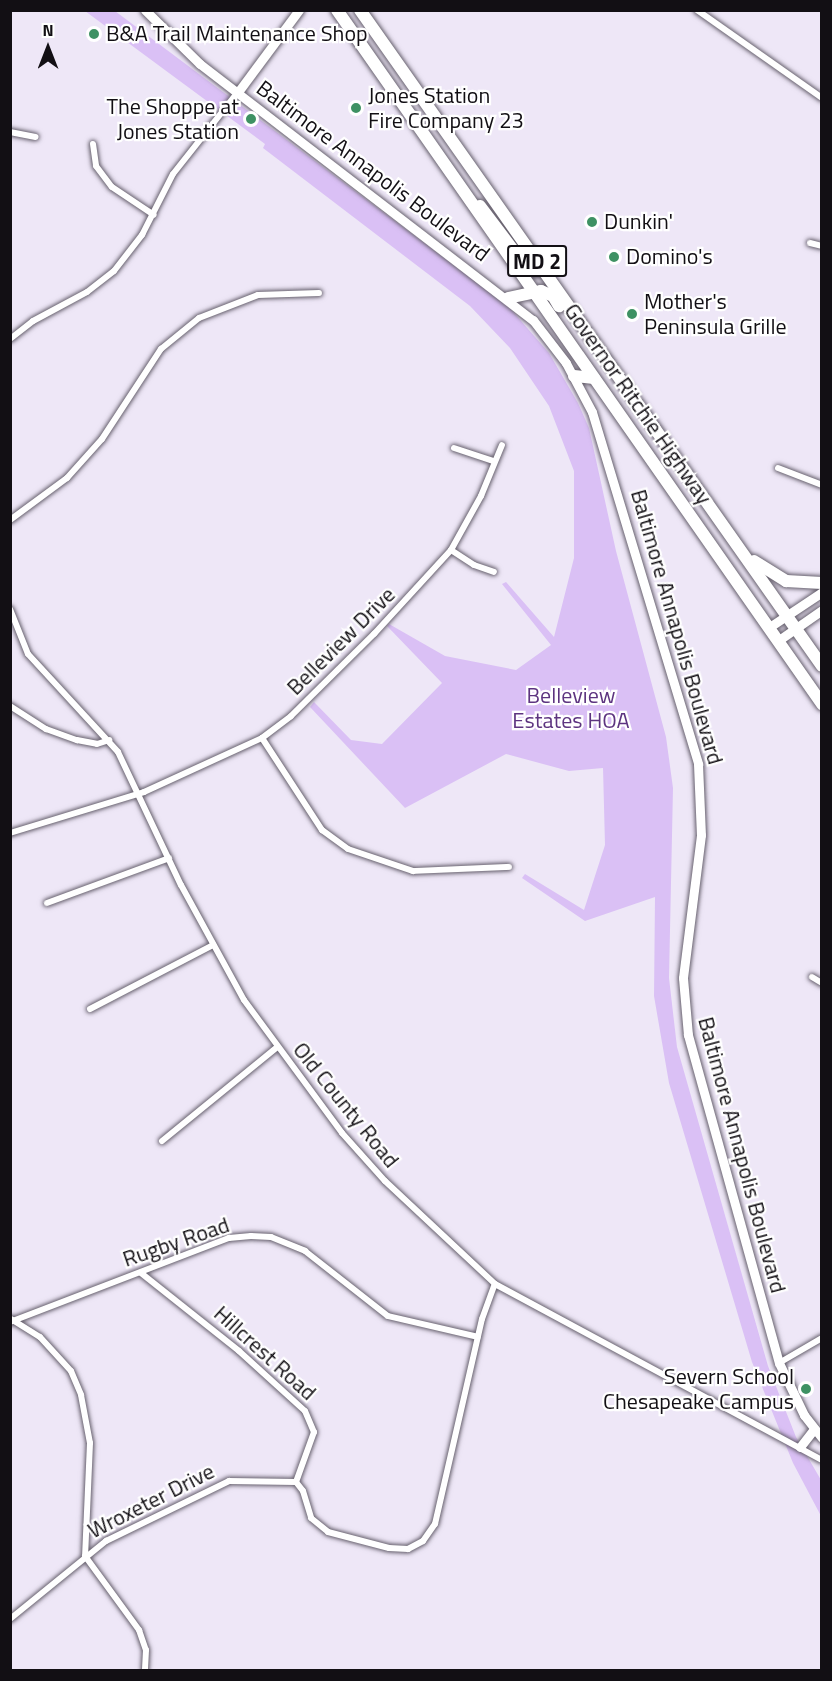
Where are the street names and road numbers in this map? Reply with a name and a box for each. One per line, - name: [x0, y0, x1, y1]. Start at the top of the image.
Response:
- street label: Baltimore Annapolis Boulevard: [251, 75, 495, 267]
- road number: MD 2: [507, 243, 567, 279]
- street label: Governor Ritchie Highway: [559, 299, 717, 509]
- street label: Baltimore Annapolis Boulevard: [625, 487, 729, 767]
- street label: Belleview Drive: [282, 582, 400, 700]
- street label: Baltimore Annapolis Boulevard: [692, 1014, 792, 1296]
- street label: Old County Road: [287, 1037, 405, 1173]
- street label: Rugby Road: [119, 1211, 233, 1273]
- street label: Hillcrest Road: [208, 1300, 322, 1406]
- street label: Wroxeter Drive: [84, 1458, 218, 1544]

